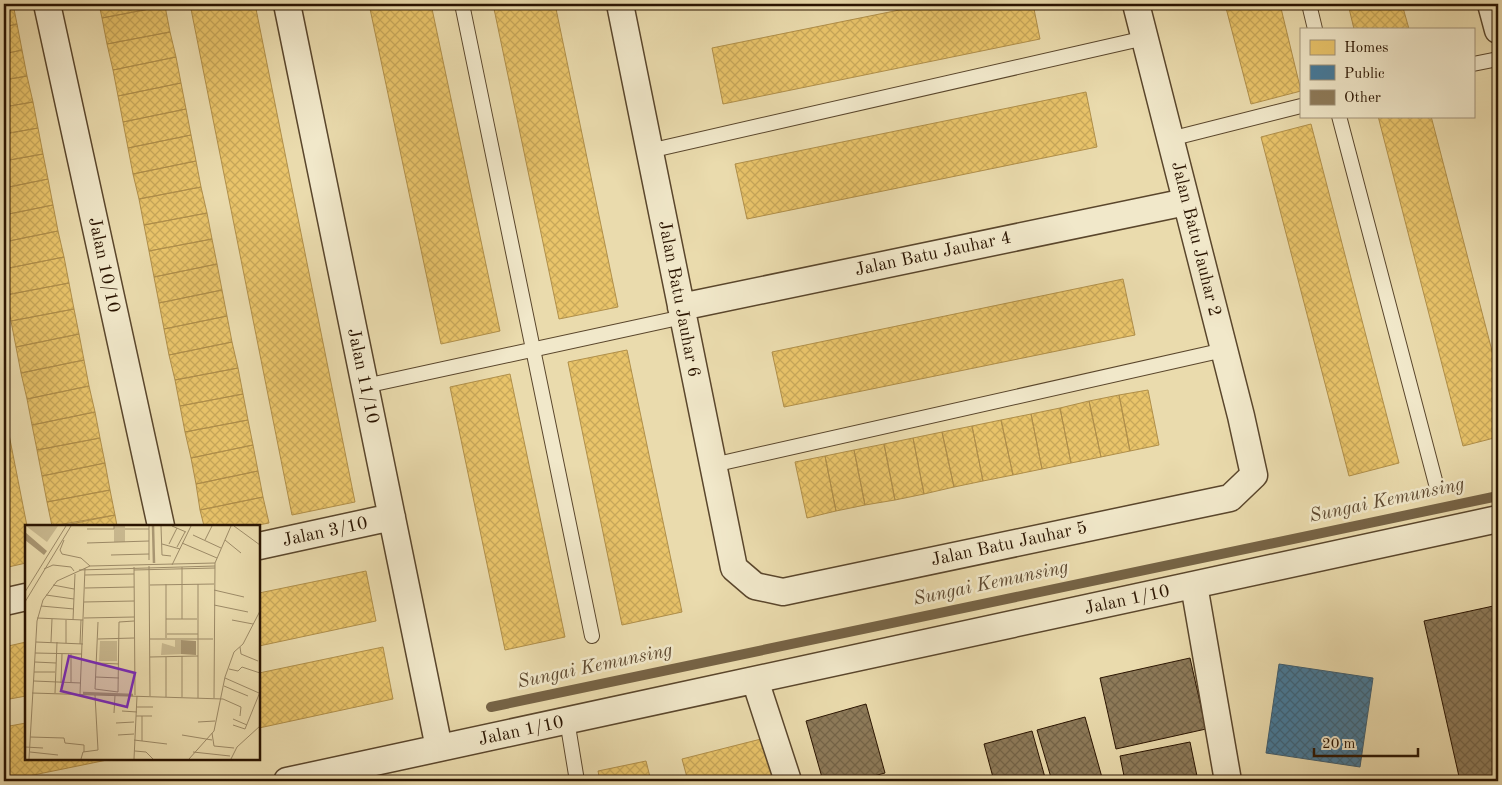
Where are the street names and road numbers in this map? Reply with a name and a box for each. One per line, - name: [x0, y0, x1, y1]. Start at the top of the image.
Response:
- street label: Jalan Batu Jauhar 2: [1168, 160, 1224, 318]
- street label: Jalan 10/10: [85, 216, 123, 314]
- street label: Jalan Batu Jauhar 6: [655, 219, 703, 379]
- street label: Jalan Batu Jauhar 4: [853, 229, 1013, 279]
- street label: Jalan 11/10: [344, 327, 382, 425]
- street label: Jalan 3/10: [281, 514, 369, 550]
- street label: Jalan Batu Jauhar 5: [929, 519, 1089, 569]
- street label: Jalan 1/10: [1083, 582, 1171, 618]
- street label: Jalan 1/10: [477, 713, 565, 749]

